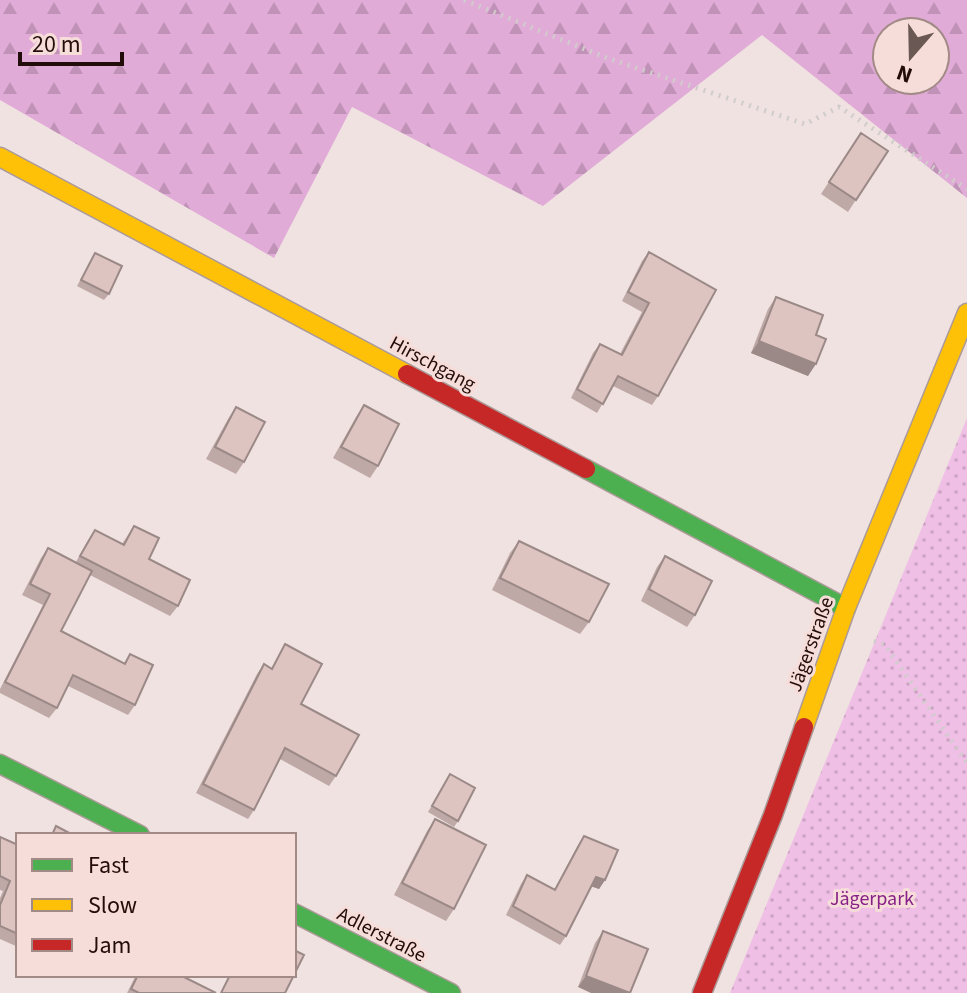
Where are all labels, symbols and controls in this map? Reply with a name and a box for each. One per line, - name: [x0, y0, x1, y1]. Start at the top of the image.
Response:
- scale bar: [20, 16, 122, 66]
- north arrow: [871, 16, 951, 96]
- text: 20 m: [32, 27, 81, 62]
- text: N: [892, 56, 917, 91]
- street label: Hirschgang: [384, 329, 481, 398]
- street label: Jägerstraße: [781, 593, 841, 696]
- legend: [16, 833, 296, 977]
- text: Fast: [88, 848, 129, 883]
- park label: Jägerpark: [830, 885, 914, 913]
- text: Slow: [88, 888, 137, 923]
- street label: Adlerstraße: [332, 900, 431, 969]
- text: Jam: [88, 928, 132, 963]

